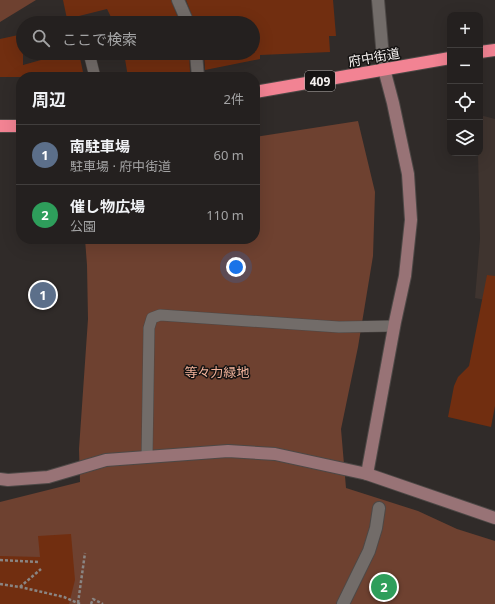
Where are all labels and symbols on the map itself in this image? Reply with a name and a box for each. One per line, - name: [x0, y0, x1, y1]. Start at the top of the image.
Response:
- street label: 府中街道: [347, 44, 401, 70]
- road number: 409: [305, 71, 335, 91]
- your location: [226, 257, 246, 277]
- pin: 1: [30, 280, 56, 310]
- park label: 等々力緑地: [184, 363, 250, 381]
- pin: 2: [371, 572, 397, 602]

